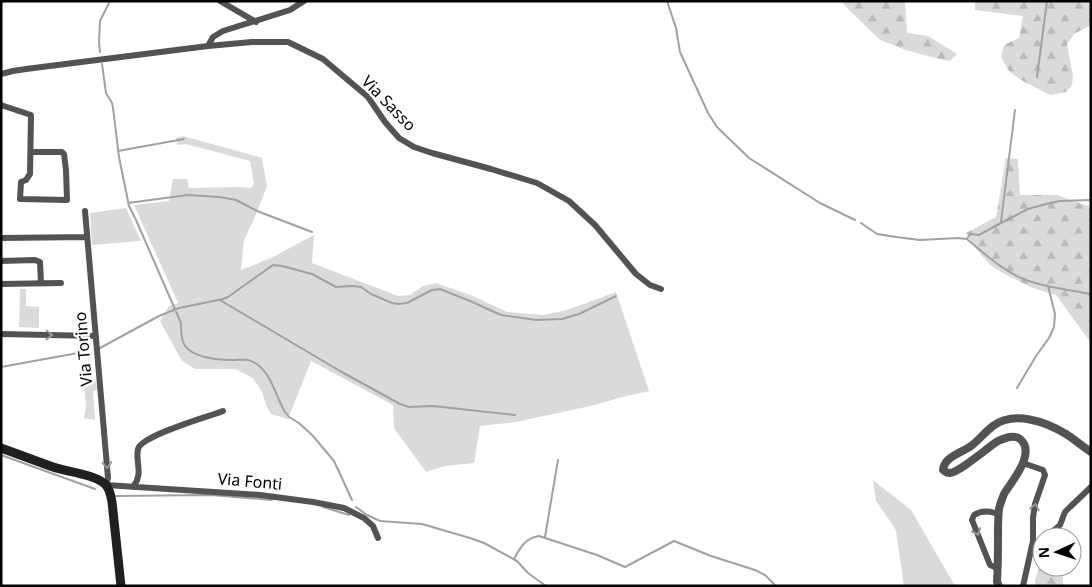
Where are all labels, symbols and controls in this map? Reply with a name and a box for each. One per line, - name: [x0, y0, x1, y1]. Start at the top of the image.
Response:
- street label: Via Sasso: [357, 70, 421, 136]
- street label: Via Torino: [69, 311, 97, 387]
- one-way arrow: [45, 330, 53, 340]
- one-way arrow: [101, 461, 112, 469]
- street label: Via Fonti: [217, 467, 283, 495]
- one-way arrow: [1030, 503, 1040, 512]
- one-way arrow: [970, 527, 981, 536]
- north arrow: [1032, 527, 1082, 577]
- text: N: [1034, 547, 1053, 559]

